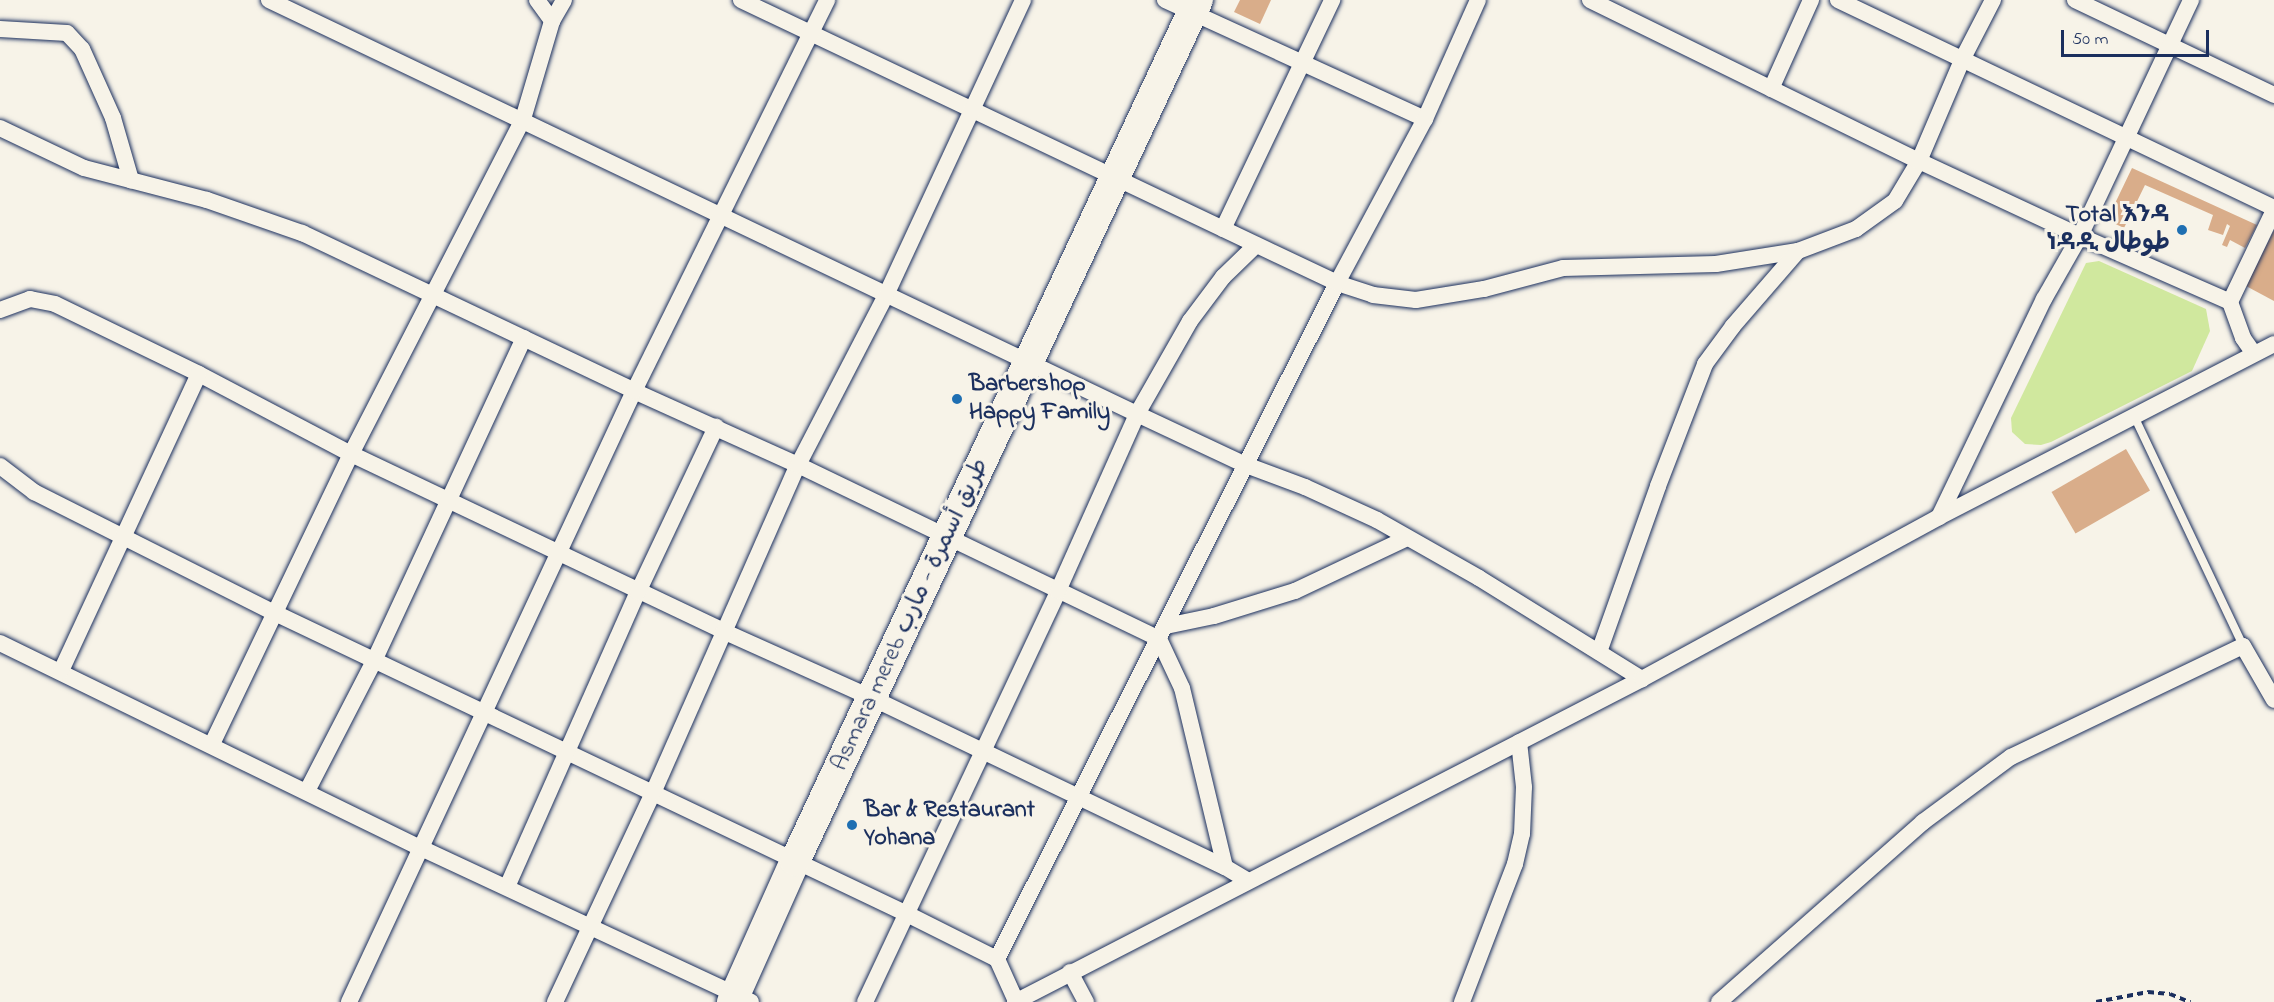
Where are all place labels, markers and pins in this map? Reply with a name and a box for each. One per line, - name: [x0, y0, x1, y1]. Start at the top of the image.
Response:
- place label: Total እንዳ ነዳዲ طوطال: [2046, 202, 2170, 258]
- marker: Total እንዳ ነዳዲ طوطال: [2175, 223, 2189, 237]
- place label: Barbershop Happy Family: [969, 371, 1110, 427]
- marker: Barbershop Happy Family: [950, 392, 964, 406]
- place label: Bar & Restaurant Yohana: [864, 797, 1035, 853]
- marker: Bar & Restaurant Yohana: [845, 818, 859, 832]

